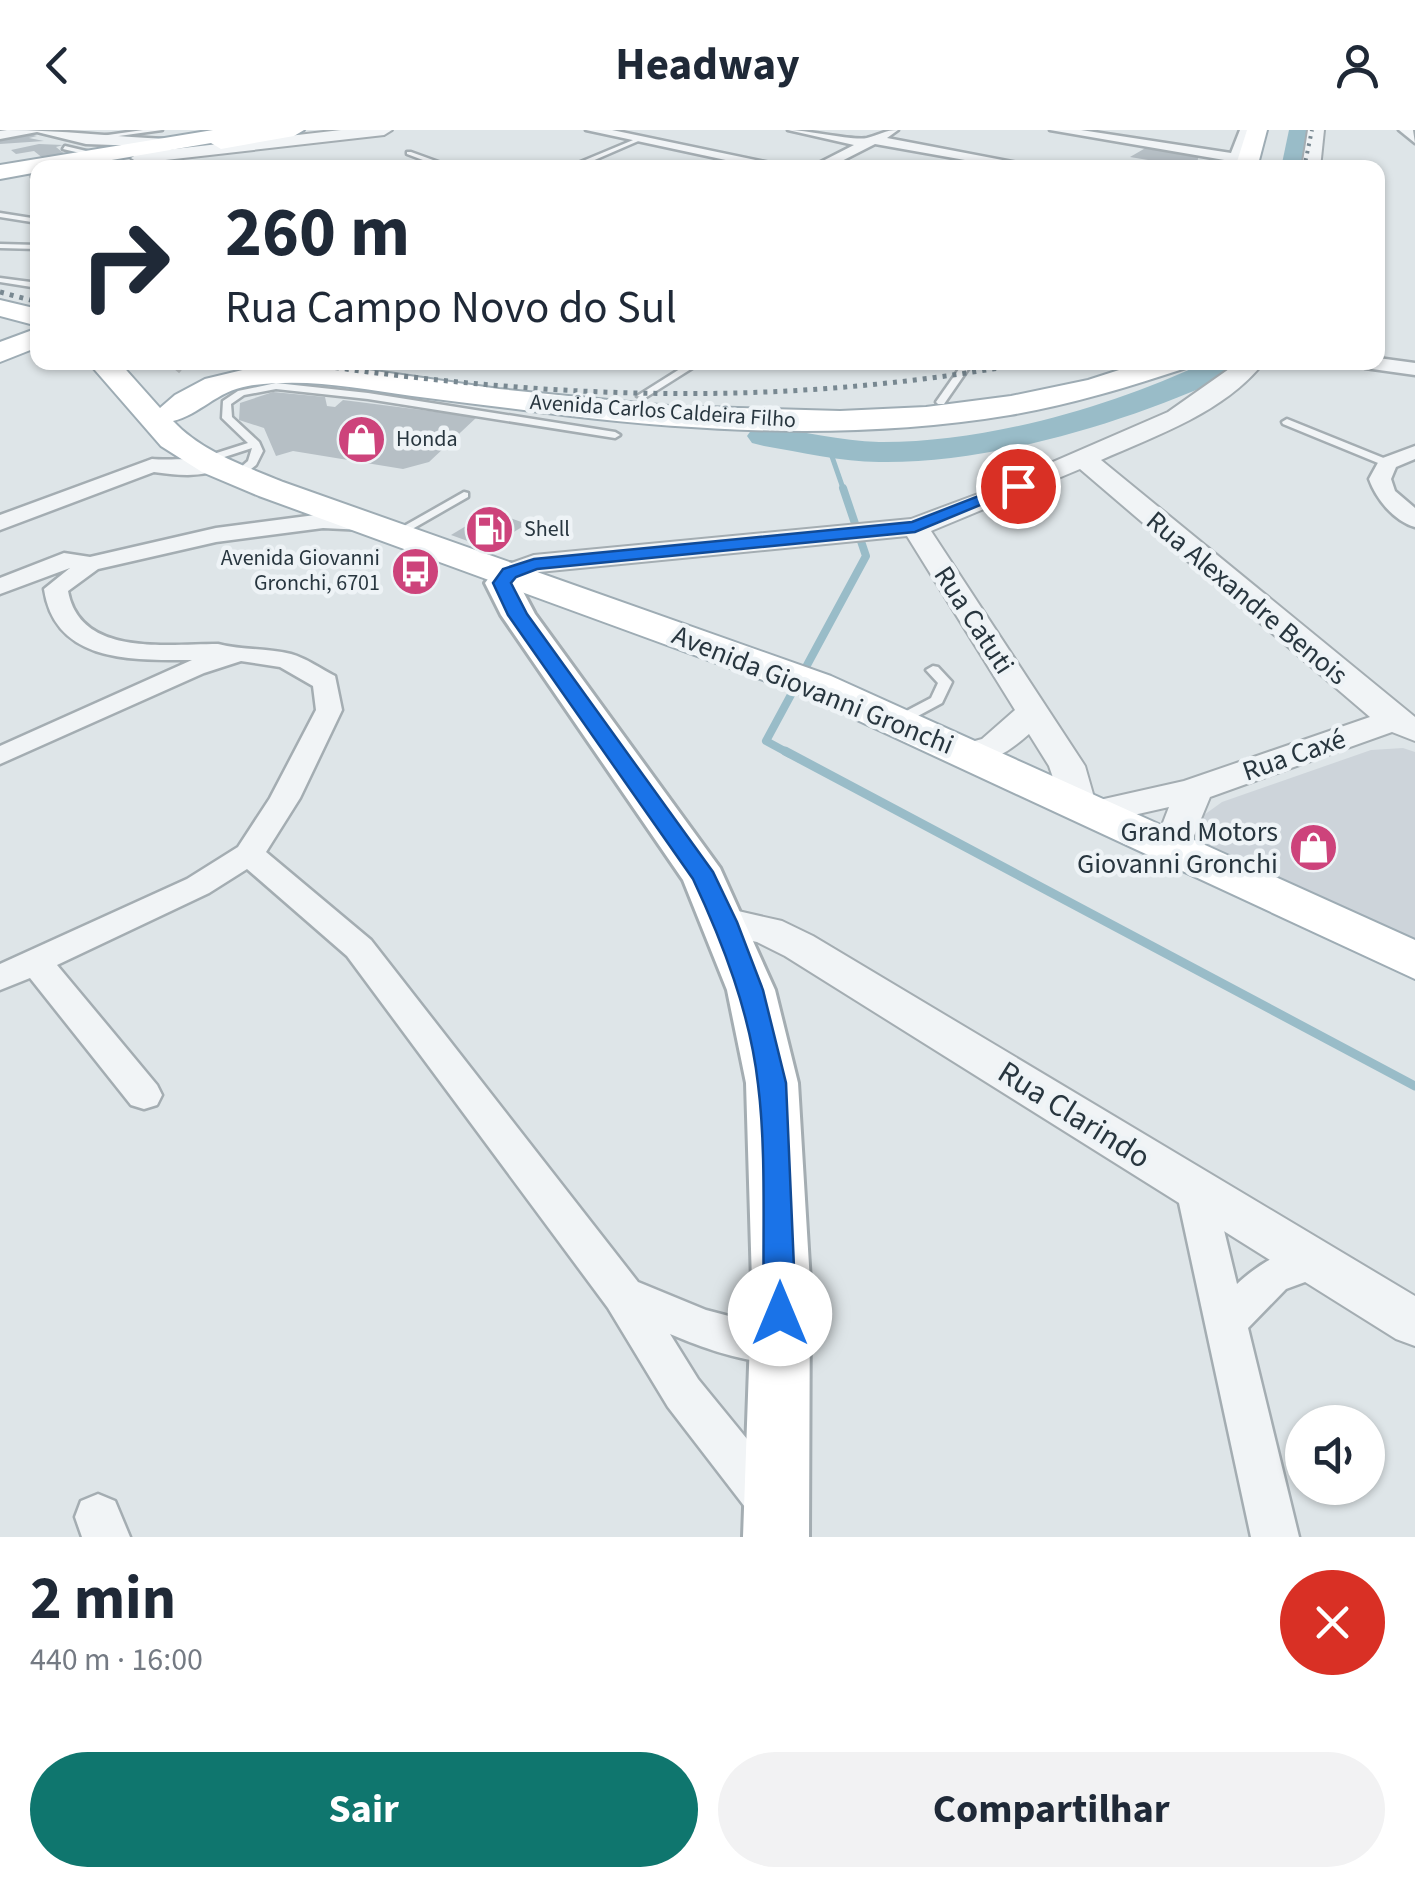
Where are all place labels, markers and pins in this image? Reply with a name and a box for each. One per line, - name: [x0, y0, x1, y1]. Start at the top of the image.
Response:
- shop icon: Honda: [335, 413, 387, 465]
- place label: Honda: [396, 423, 458, 455]
- pin: [976, 444, 1061, 529]
- fuel station icon: Shell: [463, 503, 515, 555]
- place label: Shell: [524, 513, 570, 545]
- place label: Avenida Giovanni Gronchi, 6701: [221, 542, 380, 599]
- bus stop icon: Avenida Giovanni Gronchi, 6701: [389, 545, 441, 597]
- place label: Grand Motors Giovanni Gronchi: [1077, 812, 1278, 884]
- shop icon: Grand Motors Giovanni Gronchi: [1287, 822, 1339, 874]

